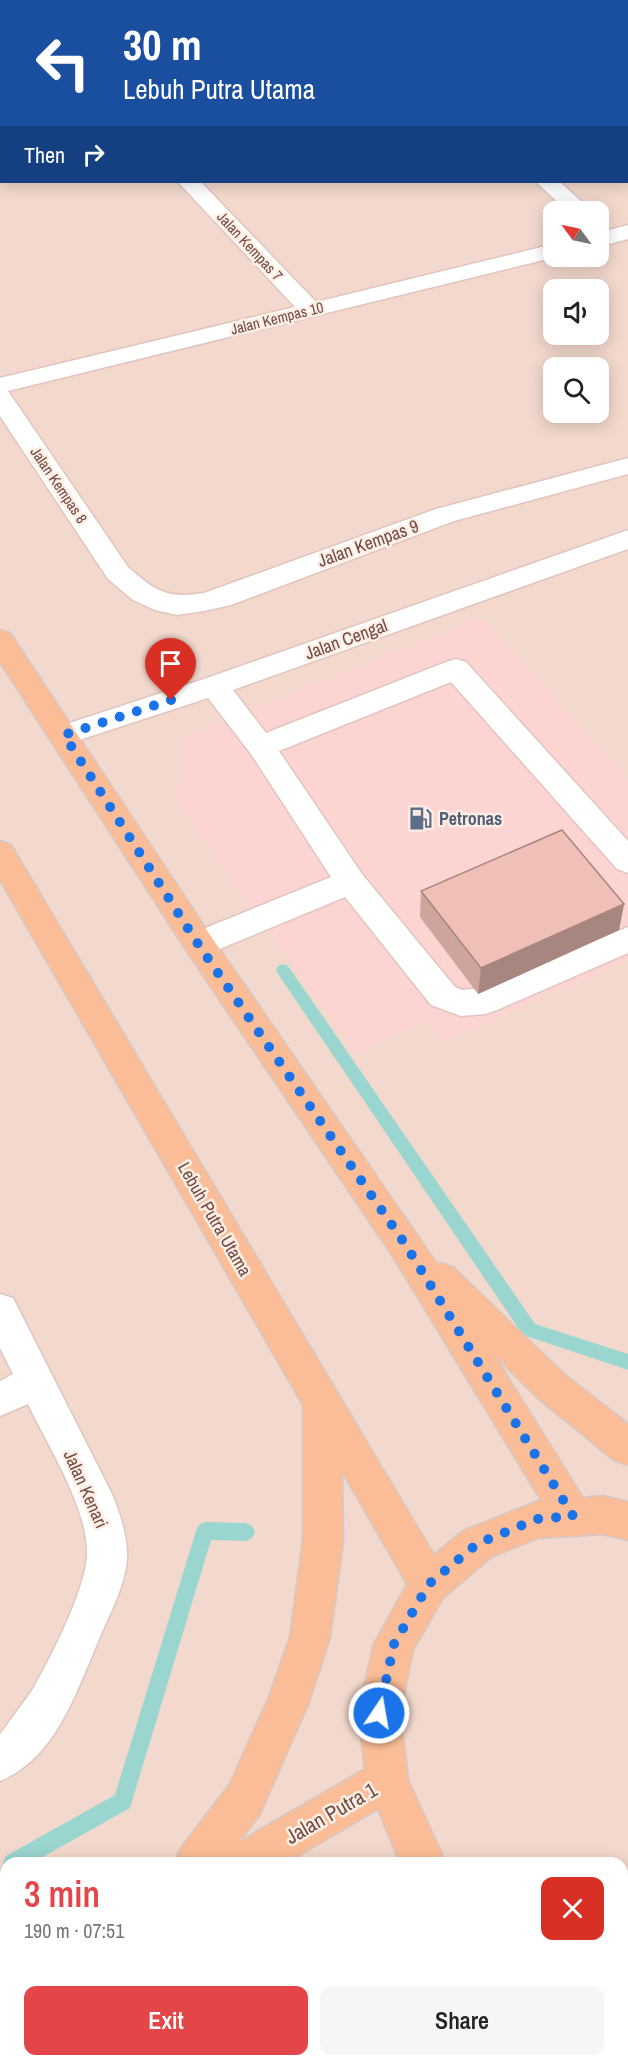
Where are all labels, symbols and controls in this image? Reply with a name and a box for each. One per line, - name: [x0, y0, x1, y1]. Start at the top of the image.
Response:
- text: 30 m: [123, 17, 202, 73]
- icon: left: [24, 24, 102, 102]
- text: Lebuh Putra Utama: [123, 71, 315, 107]
- icon: right: [77, 138, 110, 171]
- text: Then: [24, 140, 65, 170]
- north arrow: [543, 201, 609, 267]
- map controls: [543, 201, 609, 423]
- street label: Jalan Kempas 7: [212, 207, 288, 286]
- button: sound: [543, 279, 609, 345]
- street label: Jalan Kempas 10: [228, 296, 326, 340]
- button: search: [543, 357, 609, 423]
- street label: Jalan Kempas 8: [26, 443, 92, 528]
- street label: Jalan Kempas 9: [314, 513, 422, 573]
- street label: Jalan Cengal: [301, 613, 391, 665]
- pin: [145, 638, 196, 700]
- icon: arrive: [154, 647, 187, 680]
- fuel station icon: Petronas: [408, 805, 434, 831]
- place label: Petronas: [439, 806, 502, 831]
- street label: Lebuh Putra Utama: [172, 1157, 258, 1281]
- street label: Jalan Kenari: [58, 1446, 114, 1532]
- position arrow: [347, 1681, 411, 1745]
- street label: Jalan Putra 1: [280, 1775, 383, 1851]
- text: 3 min: [24, 1870, 100, 1918]
- button: close: [541, 1877, 604, 1940]
- text: 190 m · 07:51: [24, 1917, 124, 1944]
- button: Exit: [24, 1986, 308, 2055]
- button: Share: [320, 1986, 604, 2055]

